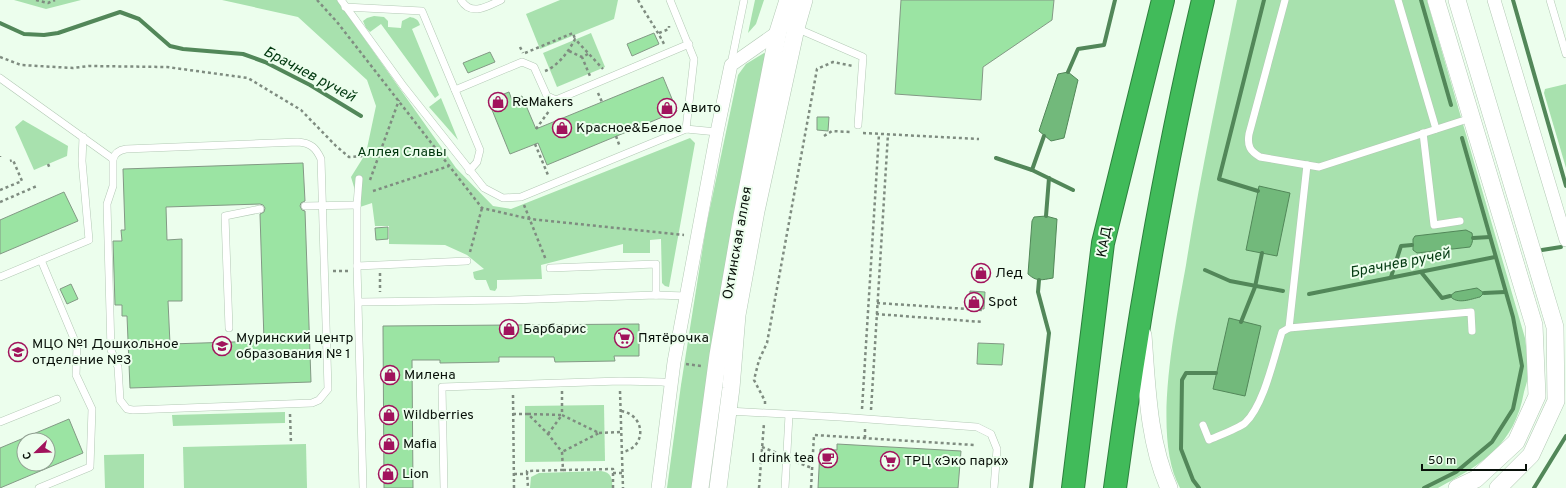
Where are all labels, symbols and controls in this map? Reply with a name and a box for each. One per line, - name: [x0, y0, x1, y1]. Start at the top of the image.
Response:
- water label: Брачнев ручей: [260, 43, 360, 108]
- shop icon: ReMakers: [487, 91, 509, 113]
- place label: ReMakers: [512, 94, 573, 111]
- shop icon: Авито: [656, 97, 678, 119]
- place label: Авито: [681, 100, 721, 117]
- shop icon: Красное&Белое: [551, 117, 573, 139]
- place label: Красное&Белое: [576, 120, 682, 137]
- park label: Аллея Славы: [357, 144, 447, 161]
- street label: Охтинская аллея: [720, 185, 756, 301]
- street label: КАД: [1094, 225, 1116, 259]
- water label: Брачнев ручей: [1348, 245, 1453, 283]
- shop icon: Лед: [970, 262, 992, 284]
- place label: Лед: [995, 265, 1023, 282]
- shop icon: Spot: [963, 291, 985, 313]
- place label: Spot: [988, 294, 1017, 311]
- shop icon: Барбарис: [498, 318, 520, 340]
- place label: Барбарис: [523, 321, 586, 338]
- supermarket icon: Пятёрочка: [613, 327, 635, 349]
- place label: Муринский центр образования № 1: [236, 330, 353, 363]
- place label: Пятёрочка: [638, 330, 709, 347]
- school or university icon: Муринский центр образования № 1: [211, 335, 233, 357]
- place label: МЦО №1 Дошкольное отделение №3: [32, 336, 178, 369]
- school or university icon: МЦО №1 Дошкольное отделение №3: [7, 341, 29, 363]
- shop icon: Милена: [379, 364, 401, 386]
- place label: Милена: [404, 367, 456, 384]
- shop icon: Wildberries: [378, 404, 400, 426]
- place label: Wildberries: [403, 407, 474, 424]
- north arrow: [16, 432, 56, 472]
- shop icon: Mafia: [378, 433, 400, 455]
- place label: Mafia: [403, 436, 437, 453]
- scale bar: [1422, 446, 1526, 472]
- cafe icon: I drink tea: [817, 447, 839, 469]
- text: С: [20, 450, 36, 461]
- place label: I drink tea: [751, 450, 814, 467]
- supermarket icon: ТРЦ «Эко парк»: [879, 450, 901, 472]
- place label: ТРЦ «Эко парк»: [904, 453, 1008, 470]
- text: 50 m: [1428, 453, 1456, 469]
- shop icon: Lion: [377, 463, 399, 485]
- place label: Lion: [402, 466, 429, 483]

